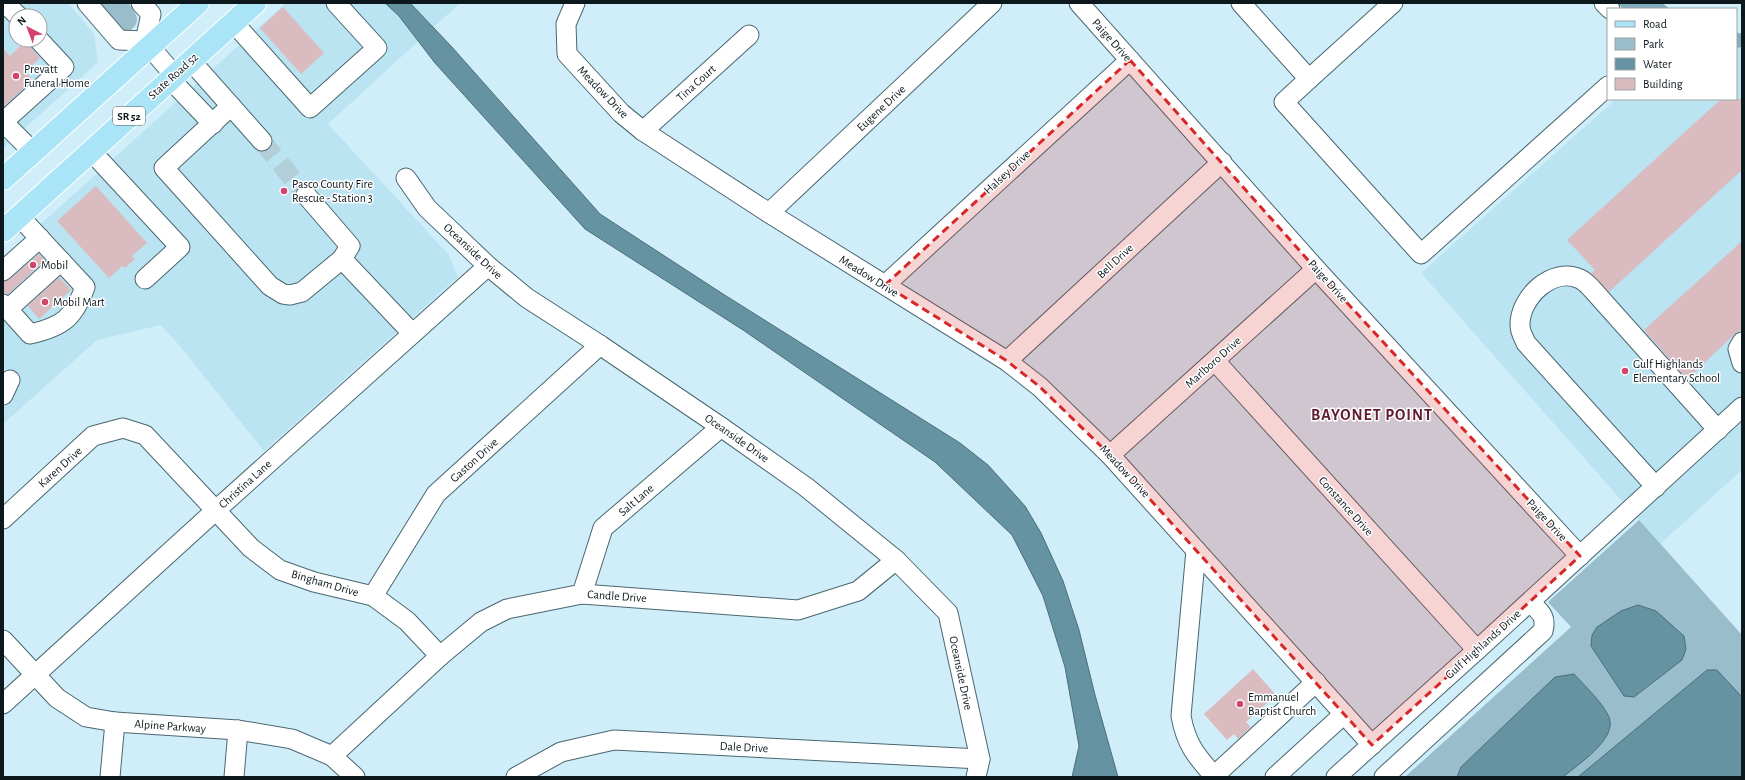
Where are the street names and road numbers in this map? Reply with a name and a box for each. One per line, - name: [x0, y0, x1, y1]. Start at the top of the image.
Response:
- street label: Paige Drive: [1090, 16, 1134, 64]
- street label: State Road 52: [146, 50, 201, 101]
- street label: Tina Court: [674, 62, 718, 104]
- street label: Meadow Drive: [575, 64, 631, 120]
- street label: Eugene Drive: [854, 83, 908, 133]
- road number: SR 52: [113, 107, 145, 125]
- street label: Halsey Drive: [982, 148, 1033, 197]
- street label: Oceanside Drive: [441, 221, 505, 281]
- street label: Bell Drive: [1095, 241, 1135, 281]
- street label: Meadow Drive: [837, 253, 901, 299]
- street label: Paige Drive: [1306, 257, 1350, 305]
- street label: Marlboro Drive: [1183, 334, 1243, 390]
- street label: Oceanside Drive: [703, 411, 771, 465]
- street label: Gaston Drive: [448, 436, 500, 484]
- street label: Meadow Drive: [1098, 442, 1152, 500]
- street label: Karen Drive: [36, 444, 84, 490]
- street label: Christina Lane: [216, 457, 274, 511]
- street label: Constance Drive: [1316, 474, 1376, 538]
- street label: Salt Lane: [616, 482, 656, 518]
- street label: Paige Drive: [1525, 497, 1569, 543]
- street label: Bingham Drive: [290, 568, 360, 598]
- street label: Candle Drive: [587, 588, 647, 604]
- street label: Gulf Highlands Drive: [1443, 607, 1523, 681]
- street label: Oceanside Drive: [947, 635, 975, 711]
- street label: Alpine Parkway: [134, 718, 206, 735]
- street label: Dale Drive: [719, 740, 769, 754]

